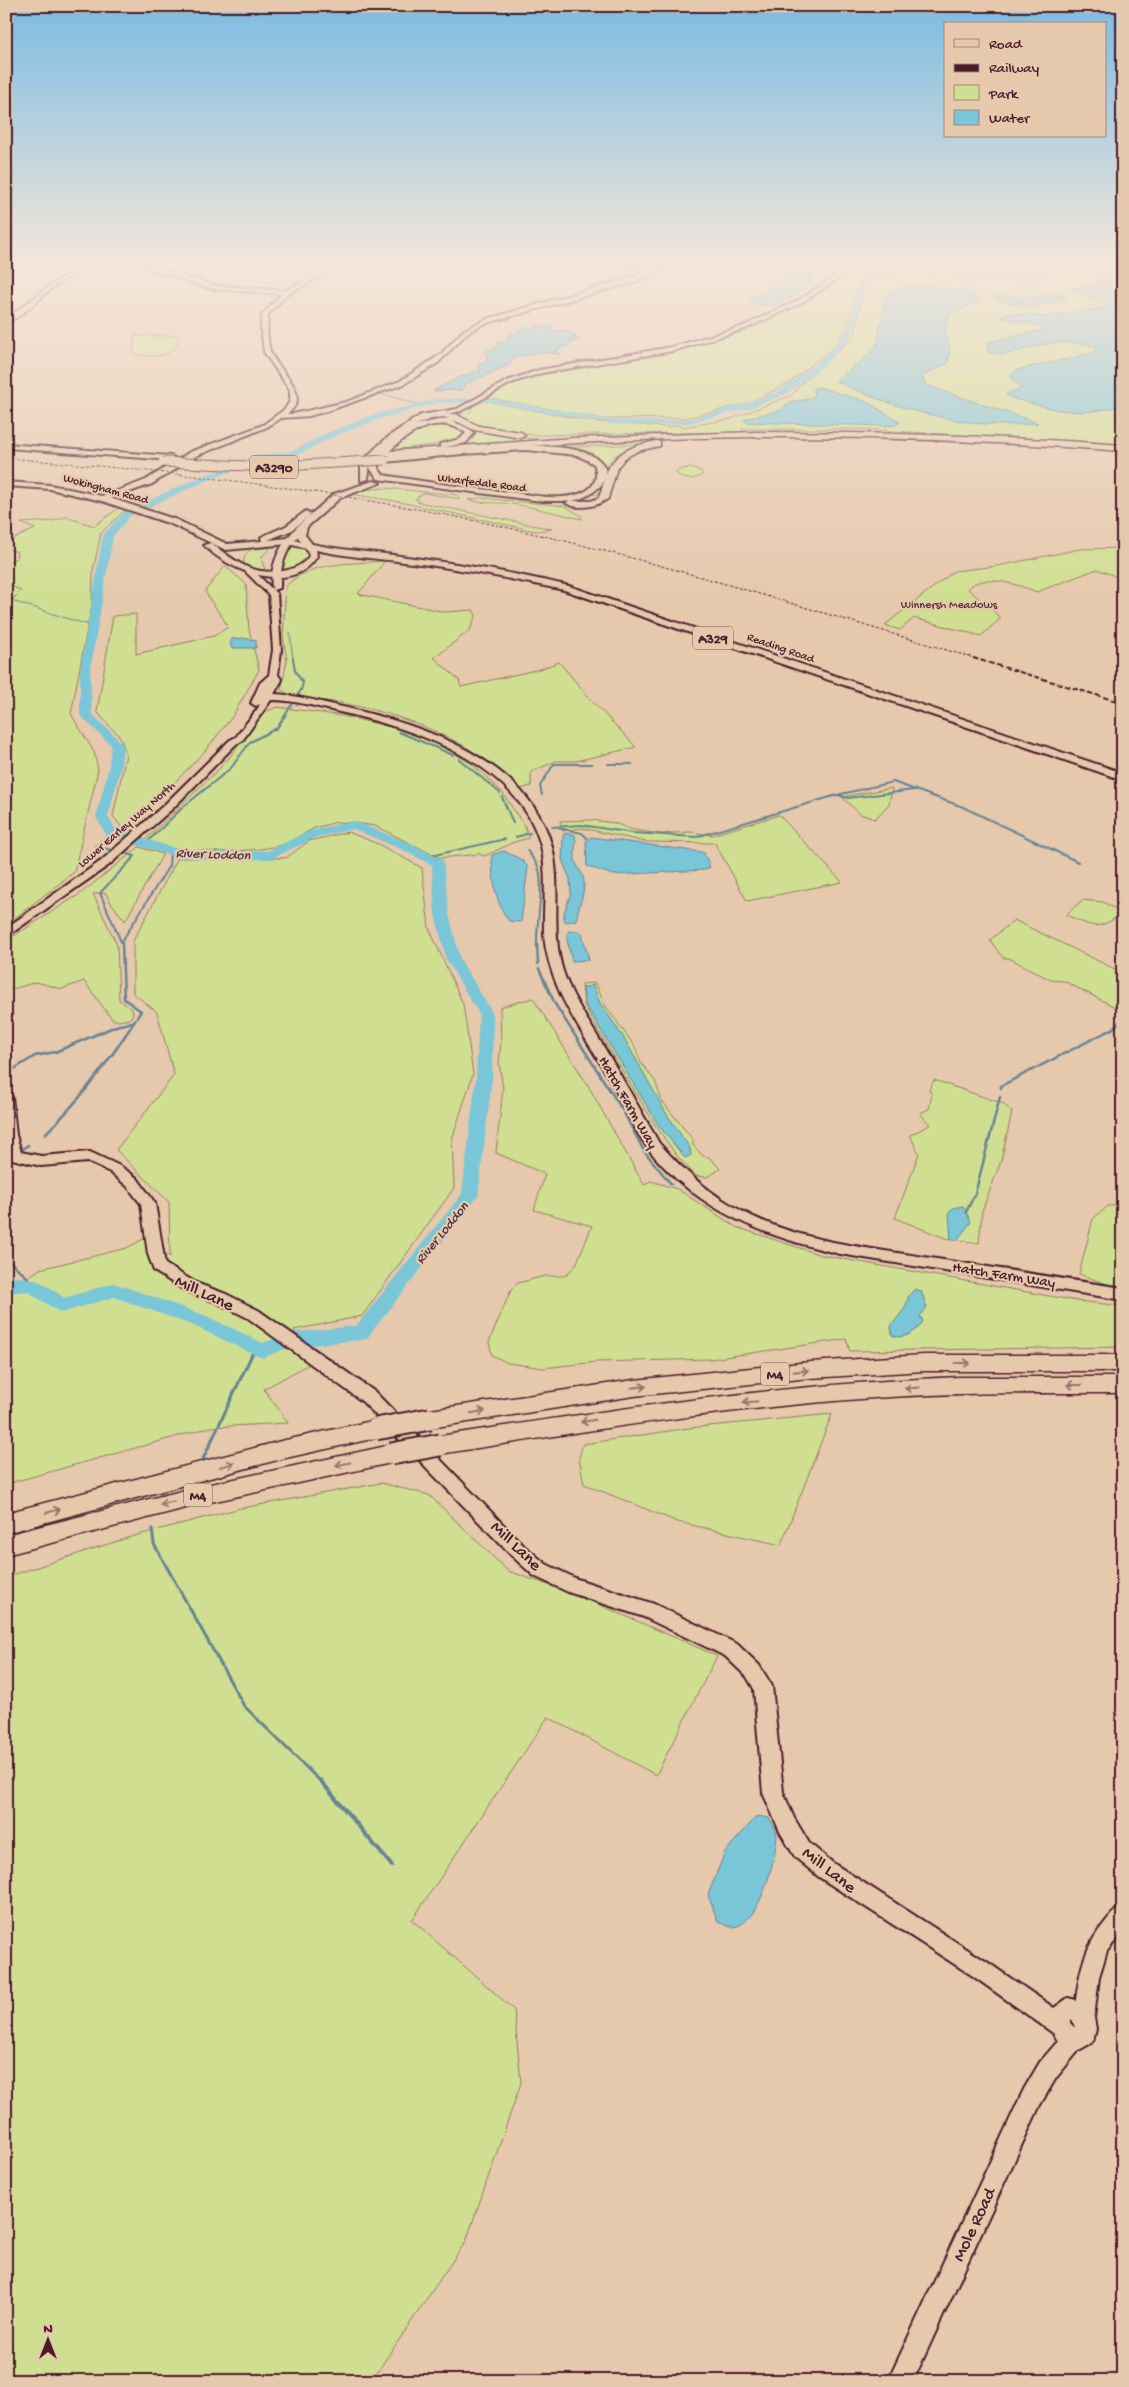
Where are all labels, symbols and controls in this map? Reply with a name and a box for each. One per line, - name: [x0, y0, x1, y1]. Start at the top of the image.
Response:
- legend: [944, 22, 1106, 138]
- text: Road: [989, 36, 1023, 54]
- text: Railway: [989, 60, 1040, 78]
- text: Park: [988, 86, 1019, 104]
- text: Water: [989, 110, 1031, 128]
- road number: A3290: [250, 456, 298, 478]
- street label: Wokingham Road: [61, 472, 151, 508]
- street label: Wharfedale Road: [437, 472, 528, 496]
- park label: Winnersh Meadows: [901, 599, 998, 613]
- road number: A329: [693, 626, 733, 650]
- street label: Reading Road: [745, 631, 817, 667]
- street label: Lower Earley Way North: [76, 779, 179, 872]
- water label: River Loddon: [175, 846, 251, 865]
- street label: Hatch Farm Way: [594, 1054, 661, 1153]
- water label: River Loddon: [413, 1199, 473, 1268]
- street label: Hatch Farm Way: [951, 1259, 1057, 1293]
- street label: Mill Lane: [171, 1271, 238, 1317]
- one-way arrow: [954, 1358, 971, 1368]
- road number: M4: [761, 1362, 789, 1386]
- one-way arrow: [792, 1366, 808, 1376]
- one-way arrow: [1066, 1380, 1082, 1390]
- one-way arrow: [631, 1382, 647, 1392]
- one-way arrow: [904, 1383, 920, 1392]
- one-way arrow: [742, 1397, 758, 1407]
- one-way arrow: [470, 1407, 486, 1417]
- one-way arrow: [581, 1417, 597, 1427]
- one-way arrow: [219, 1459, 235, 1469]
- one-way arrow: [335, 1460, 351, 1470]
- road number: M4: [184, 1484, 212, 1506]
- one-way arrow: [160, 1499, 176, 1508]
- one-way arrow: [45, 1506, 61, 1515]
- street label: Mill Lane: [485, 1517, 546, 1577]
- street label: Mill Lane: [797, 1843, 860, 1899]
- street label: Mole Road: [949, 2184, 1002, 2265]
- north arrow: [22, 2314, 72, 2364]
- text: N: [43, 2321, 53, 2338]

